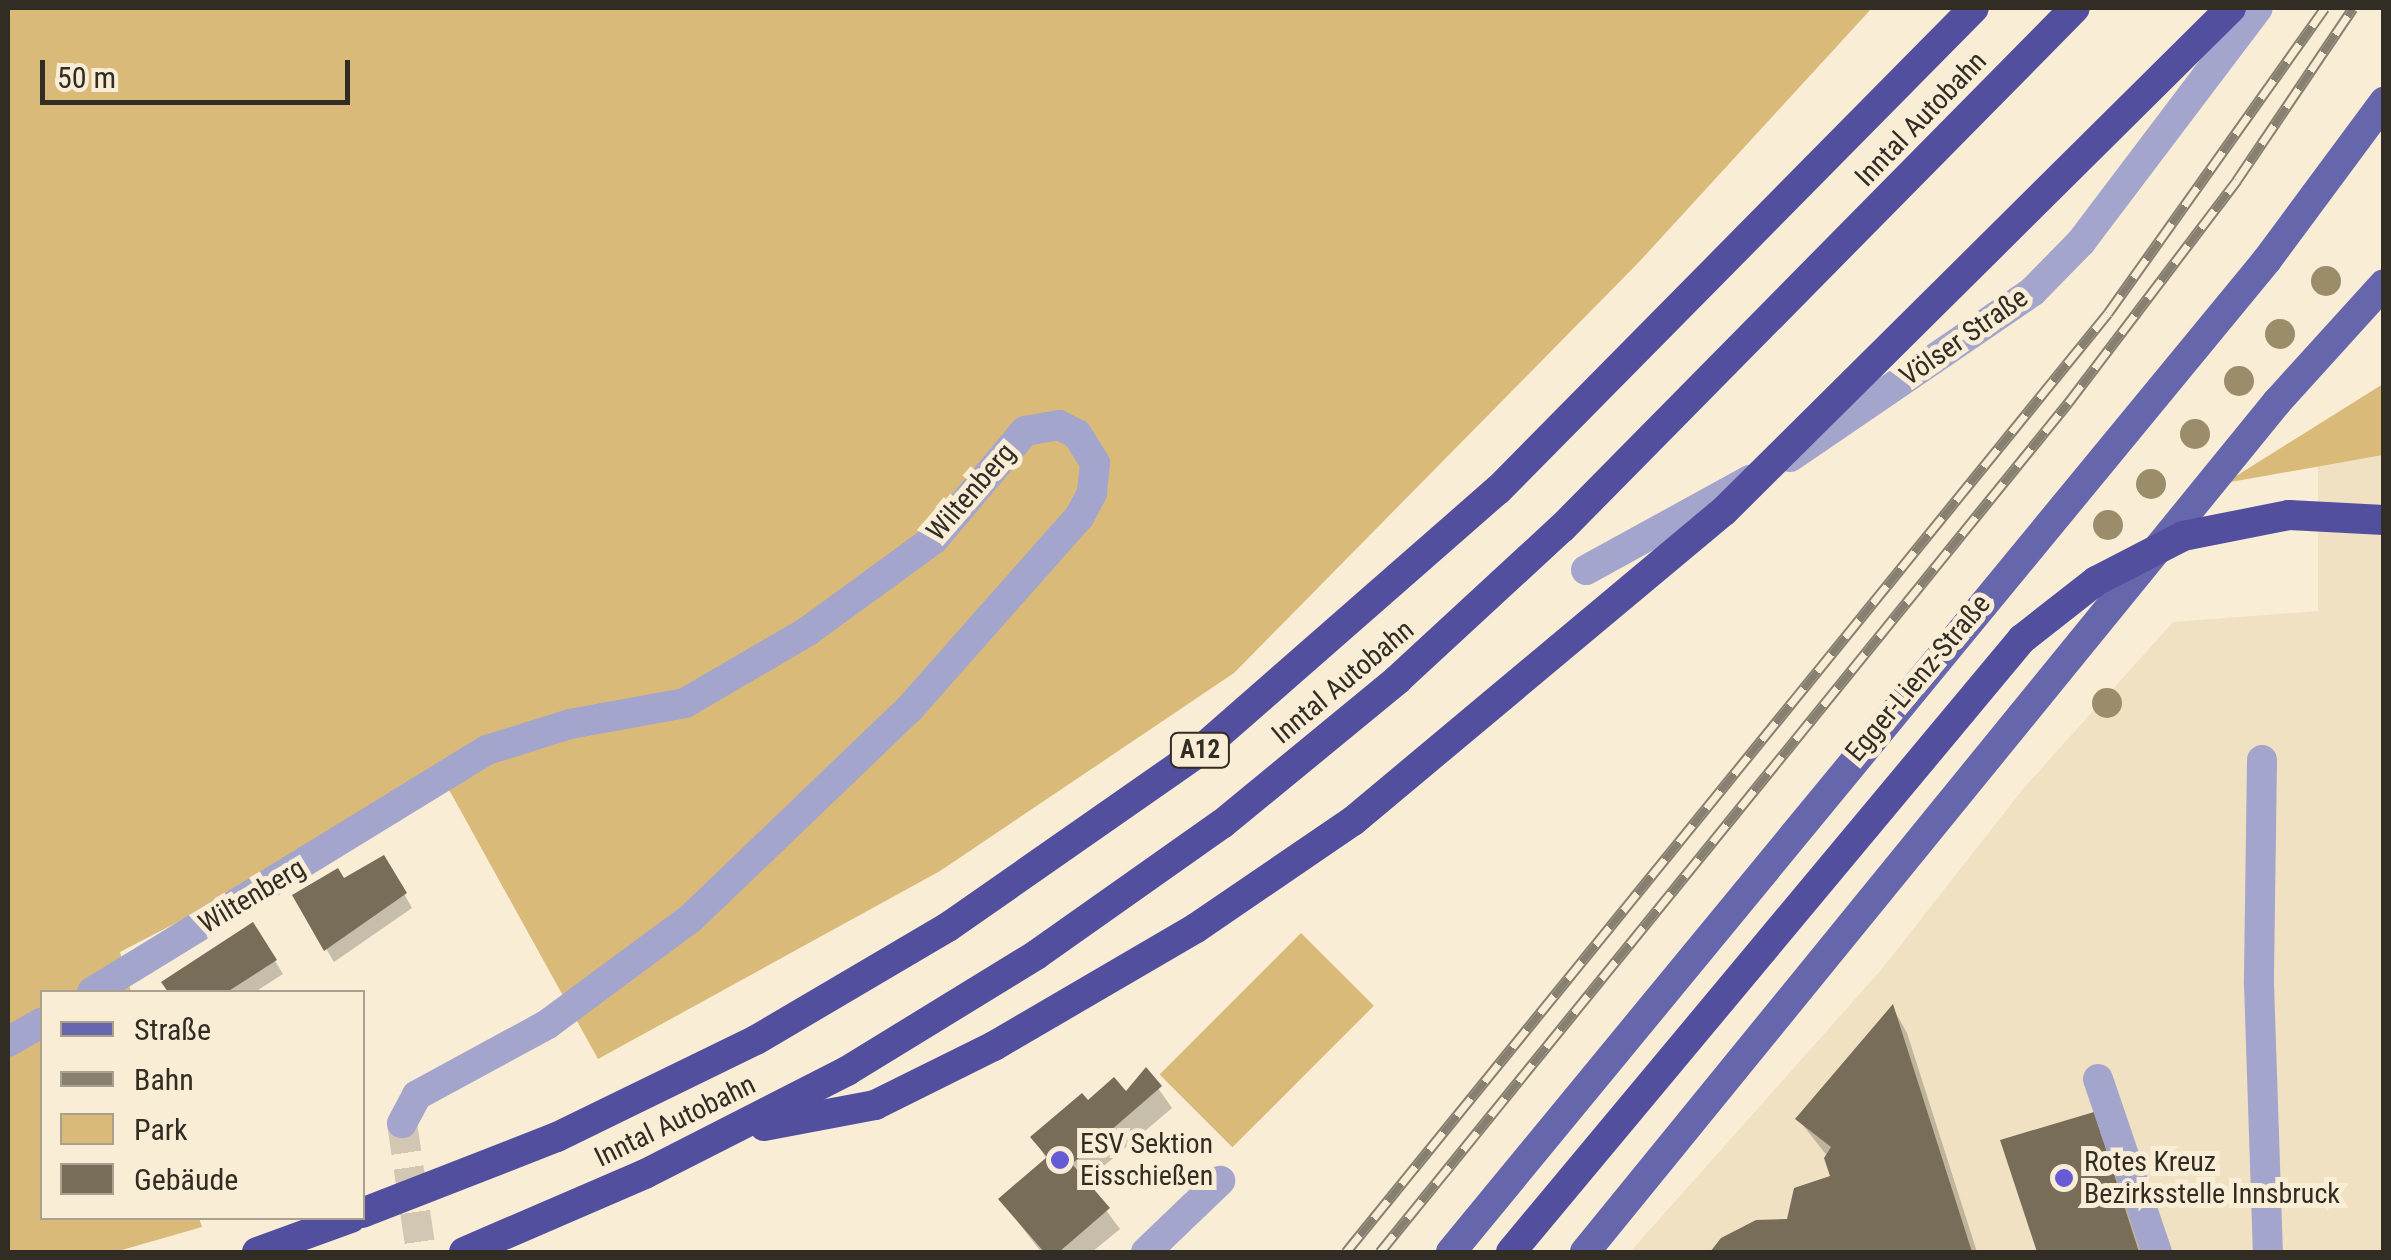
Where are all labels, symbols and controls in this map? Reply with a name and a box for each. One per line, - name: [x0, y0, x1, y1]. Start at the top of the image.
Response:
- scale bar: [45, 40, 355, 102]
- street label: Inntal Autobahn: [1848, 45, 1994, 193]
- text: 50 m: [57, 60, 116, 95]
- street label: Völser Straße: [1894, 281, 2034, 393]
- street label: Wiltenberg: [920, 436, 1022, 548]
- street label: Egger-Lienz-Straße: [1838, 588, 1998, 768]
- street label: Inntal Autobahn: [1265, 613, 1421, 751]
- road number: A12: [1168, 730, 1232, 770]
- street label: Wiltenberg: [193, 851, 311, 941]
- legend: [40, 990, 365, 1220]
- text: Straße: [134, 1012, 211, 1047]
- text: Bahn: [134, 1062, 194, 1097]
- street label: Inntal Autobahn: [589, 1068, 761, 1174]
- text: Park: [134, 1112, 188, 1147]
- place label: ESV Sektion Eisschießen: [1080, 1127, 1213, 1193]
- place label: Rotes Kreuz Bezirksstelle Innsbruck: [2084, 1145, 2340, 1211]
- marker: ESV Sektion Eisschießen: [1049, 1149, 1071, 1171]
- text: Gebäude: [134, 1162, 238, 1197]
- marker: Rotes Kreuz Bezirksstelle Innsbruck: [2053, 1167, 2075, 1189]

